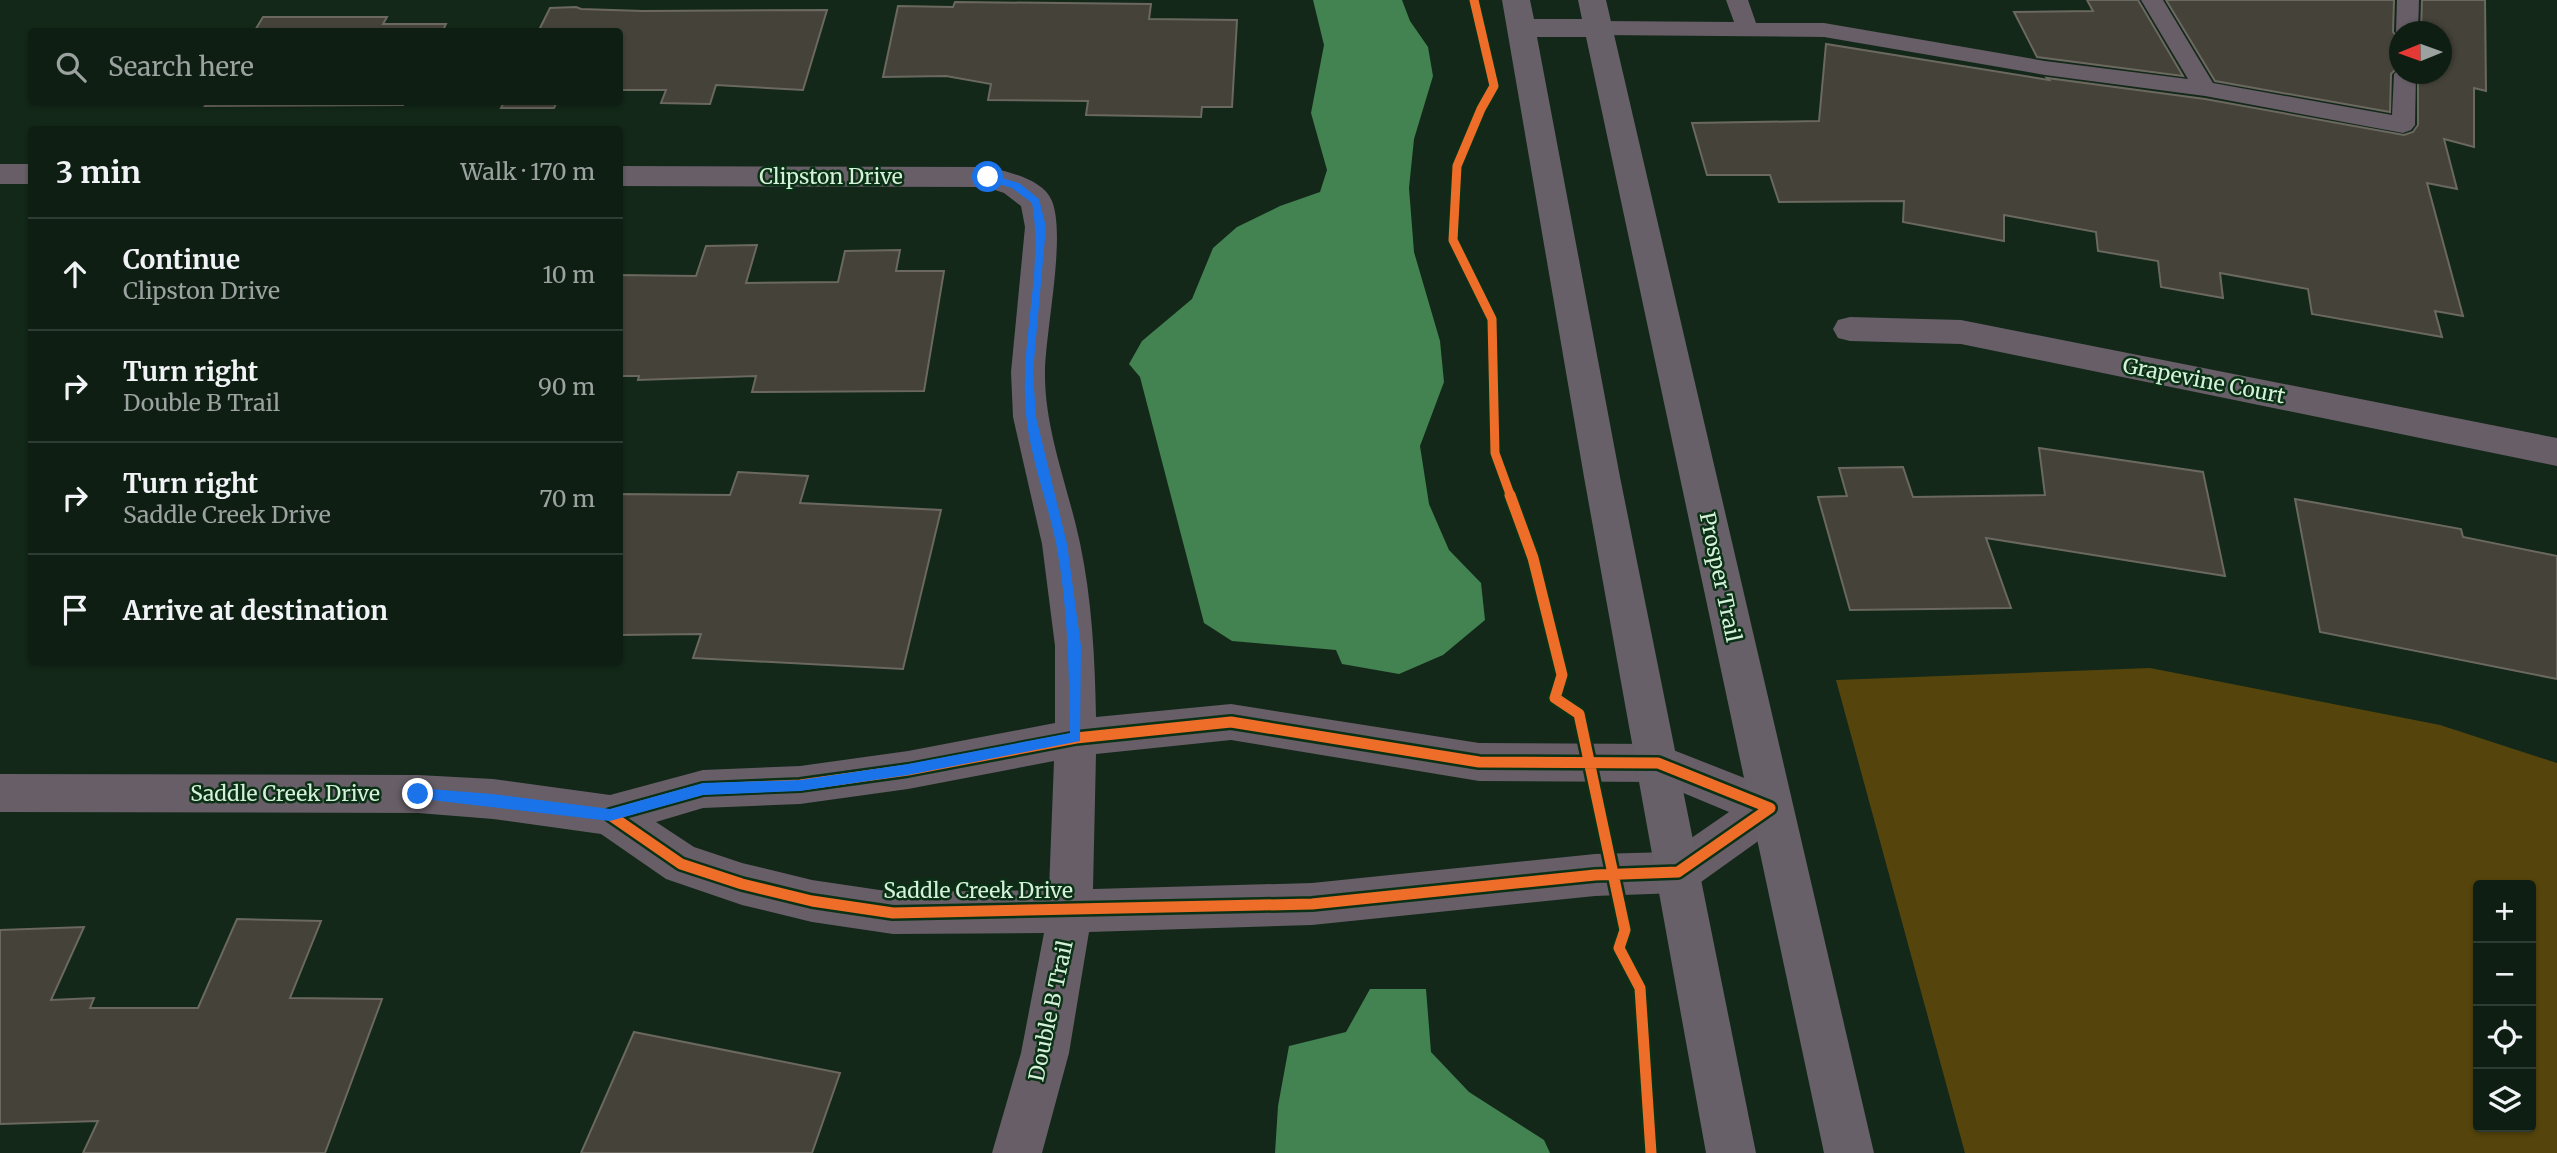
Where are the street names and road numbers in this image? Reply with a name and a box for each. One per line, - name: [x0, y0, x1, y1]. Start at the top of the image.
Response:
- street label: Clipston Drive: [759, 163, 903, 190]
- street label: Grapevine Court: [2121, 352, 2288, 409]
- street label: Prosper Trail: [1694, 510, 1748, 645]
- street label: Saddle Creek Drive: [190, 780, 380, 807]
- street label: Saddle Creek Drive: [883, 877, 1073, 904]
- street label: Double B Trail: [1022, 937, 1079, 1084]

